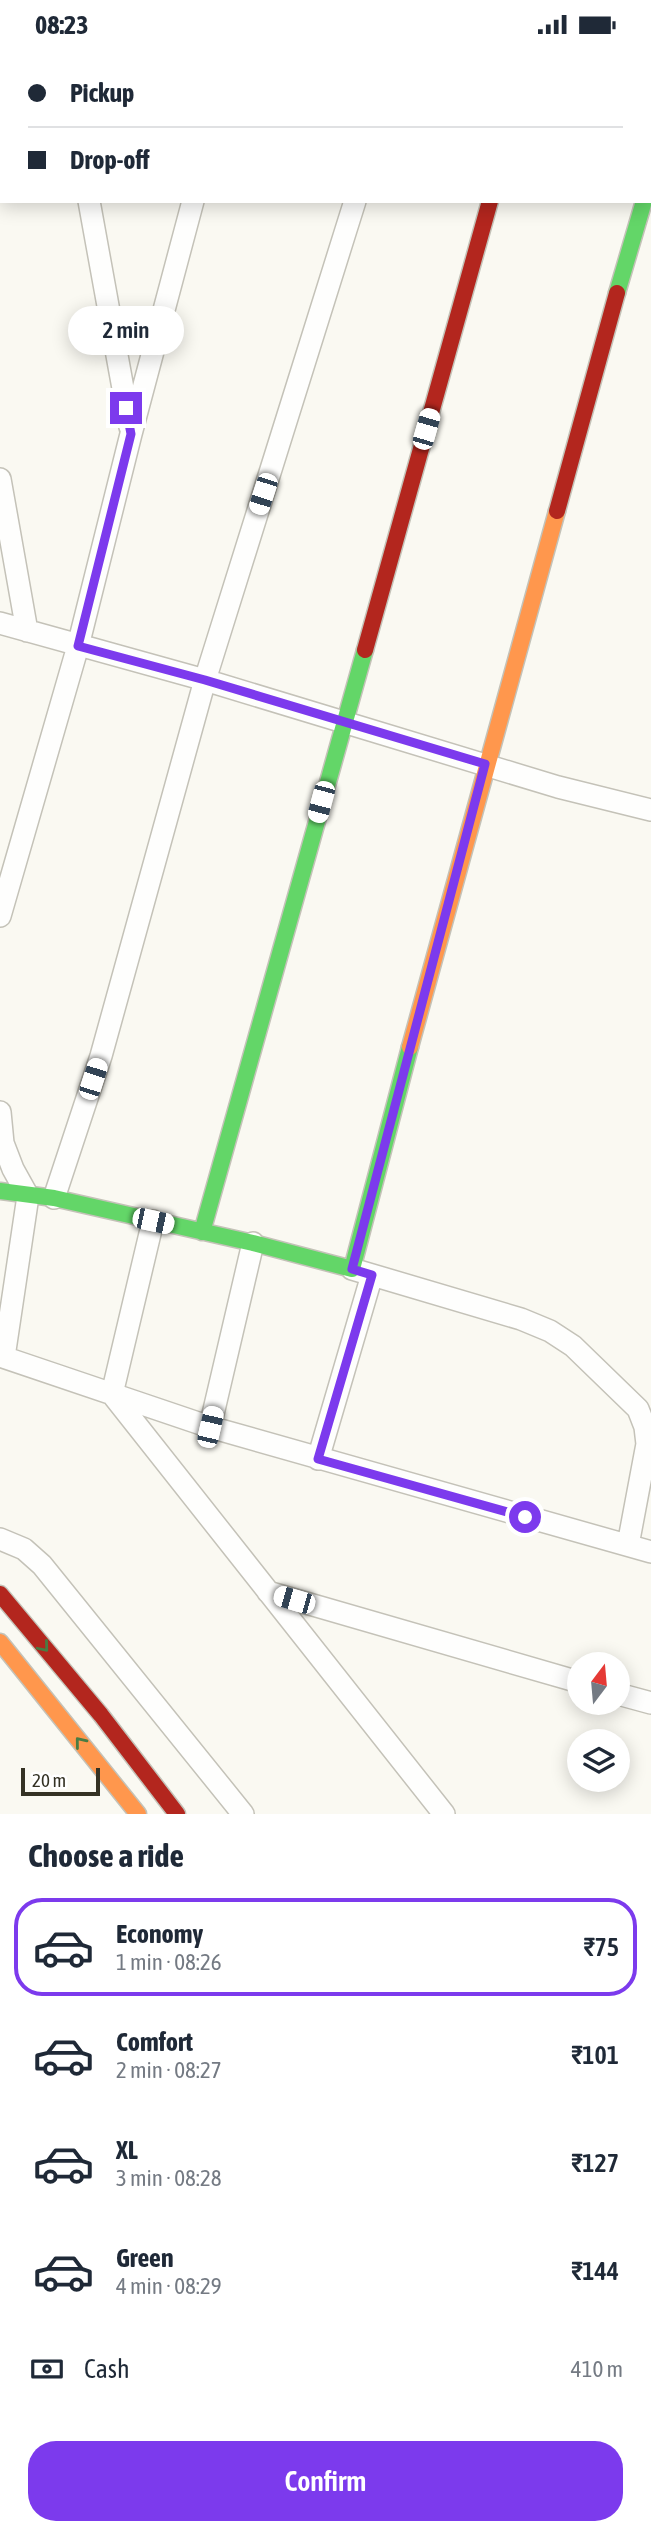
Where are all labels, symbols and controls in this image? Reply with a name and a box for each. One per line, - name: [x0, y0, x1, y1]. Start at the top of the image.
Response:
- text: 08:23: [35, 10, 89, 40]
- text: Pickup: [70, 78, 134, 108]
- text: Drop-off: [70, 145, 150, 175]
- callout: 2 min: [68, 307, 184, 355]
- text: 2 min: [103, 317, 149, 343]
- route end: [110, 392, 142, 424]
- car: [411, 406, 442, 452]
- car: [247, 471, 280, 517]
- car: [306, 779, 337, 825]
- car: [77, 1056, 110, 1102]
- car: [131, 1206, 176, 1236]
- car: [196, 1404, 225, 1450]
- route start: [509, 1501, 541, 1533]
- car: [271, 1584, 318, 1616]
- one-way arrow: [36, 1638, 48, 1651]
- north arrow: [567, 1652, 630, 1715]
- map controls: [567, 1652, 630, 1792]
- button: layers: [567, 1729, 630, 1792]
- one-way arrow: [75, 1737, 88, 1749]
- scale bar: [21, 1765, 100, 1797]
- text: 20 m: [32, 1769, 66, 1791]
- text: Choose a ride: [28, 1837, 184, 1874]
- icon: car: [32, 1916, 95, 1979]
- text: Economy: [116, 1919, 203, 1949]
- text: ₹75: [583, 1932, 619, 1962]
- text: 1 min · 08:26: [116, 1949, 222, 1975]
- icon: car: [32, 2024, 95, 2087]
- text: Comfort: [116, 2027, 193, 2057]
- text: ₹101: [571, 2040, 619, 2070]
- text: 2 min · 08:27: [116, 2057, 222, 2083]
- icon: car: [32, 2132, 95, 2195]
- text: XL: [116, 2135, 138, 2165]
- text: ₹127: [571, 2148, 619, 2178]
- text: 3 min · 08:28: [116, 2165, 222, 2191]
- icon: car: [32, 2240, 95, 2303]
- text: Green: [116, 2243, 174, 2273]
- text: ₹144: [571, 2256, 619, 2286]
- text: 4 min · 08:29: [116, 2273, 222, 2299]
- icon: cash: [28, 2350, 66, 2388]
- text: Cash: [84, 2354, 130, 2384]
- text: 410 m: [571, 2356, 623, 2382]
- button: Confirm: [28, 2441, 623, 2521]

